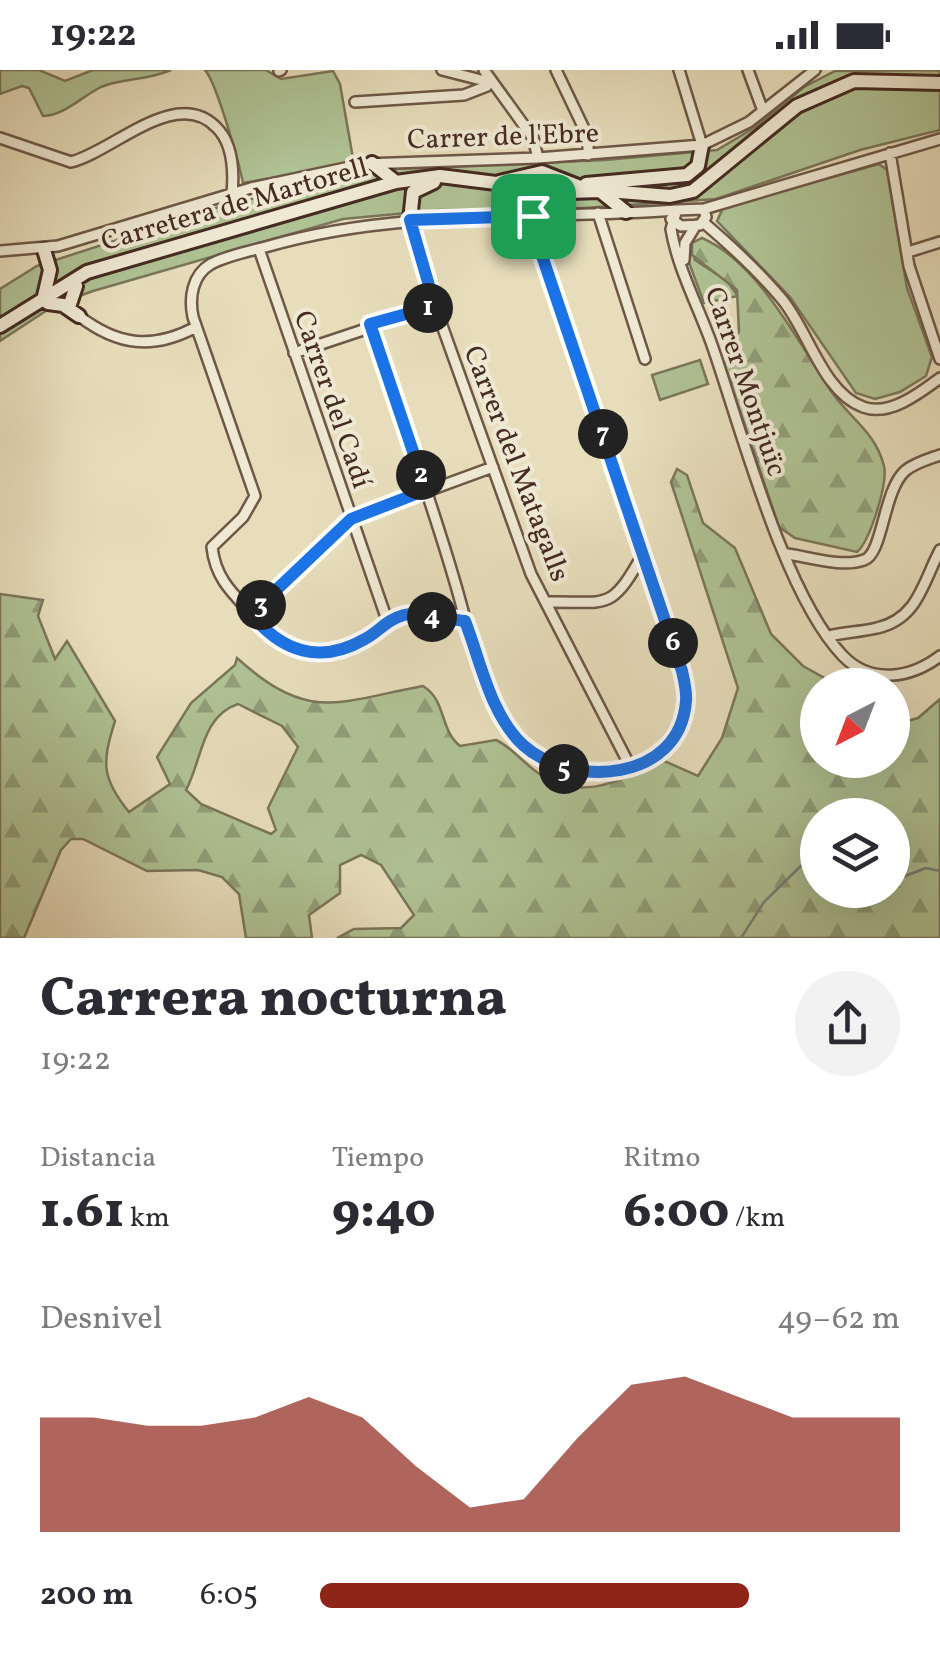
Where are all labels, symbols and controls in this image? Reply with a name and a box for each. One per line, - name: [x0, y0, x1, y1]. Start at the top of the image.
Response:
- text: 19:22: [50, 9, 137, 62]
- street label: Carrer de l'Ebre: [407, 115, 600, 160]
- street label: Carretera de Martorell: [97, 149, 373, 262]
- pin: [491, 174, 576, 259]
- icon: arrive: [506, 189, 561, 244]
- street label: Carrer Montjuïc: [694, 282, 795, 482]
- pin: 1: [403, 283, 453, 333]
- text: 1: [422, 288, 434, 327]
- street label: Carrer del Cadí: [283, 306, 381, 495]
- street label: Carrer del Matagalls: [453, 340, 579, 587]
- pin: 7: [578, 409, 628, 459]
- text: 7: [596, 414, 610, 453]
- pin: 2: [396, 450, 446, 500]
- text: 2: [414, 455, 428, 494]
- pin: 3: [236, 580, 286, 630]
- text: 3: [254, 585, 268, 624]
- pin: 4: [407, 592, 457, 642]
- text: 4: [424, 597, 440, 636]
- pin: 6: [648, 618, 698, 668]
- text: 6: [665, 623, 681, 662]
- north arrow: [800, 668, 910, 778]
- map controls: [800, 668, 910, 908]
- pin: 5: [539, 744, 589, 794]
- text: 5: [557, 749, 571, 788]
- button: layers: [800, 798, 910, 908]
- text: Carrera nocturna: [40, 963, 507, 1039]
- button: share: [795, 971, 900, 1076]
- text: 19:22: [40, 1039, 111, 1083]
- text: Distancia: [40, 1139, 156, 1178]
- text: Tiempo: [332, 1139, 424, 1178]
- text: Ritmo: [623, 1139, 700, 1178]
- text: 1.61: [40, 1178, 124, 1248]
- text: 9:40: [332, 1178, 436, 1248]
- text: 6:00: [623, 1178, 729, 1248]
- text: km: [124, 1199, 170, 1238]
- text: /km: [729, 1199, 785, 1238]
- text: Desnivel: [40, 1298, 162, 1342]
- text: 49–62 m: [777, 1298, 900, 1342]
- text: 200 m: [40, 1574, 134, 1618]
- text: 6:05: [200, 1574, 258, 1618]

